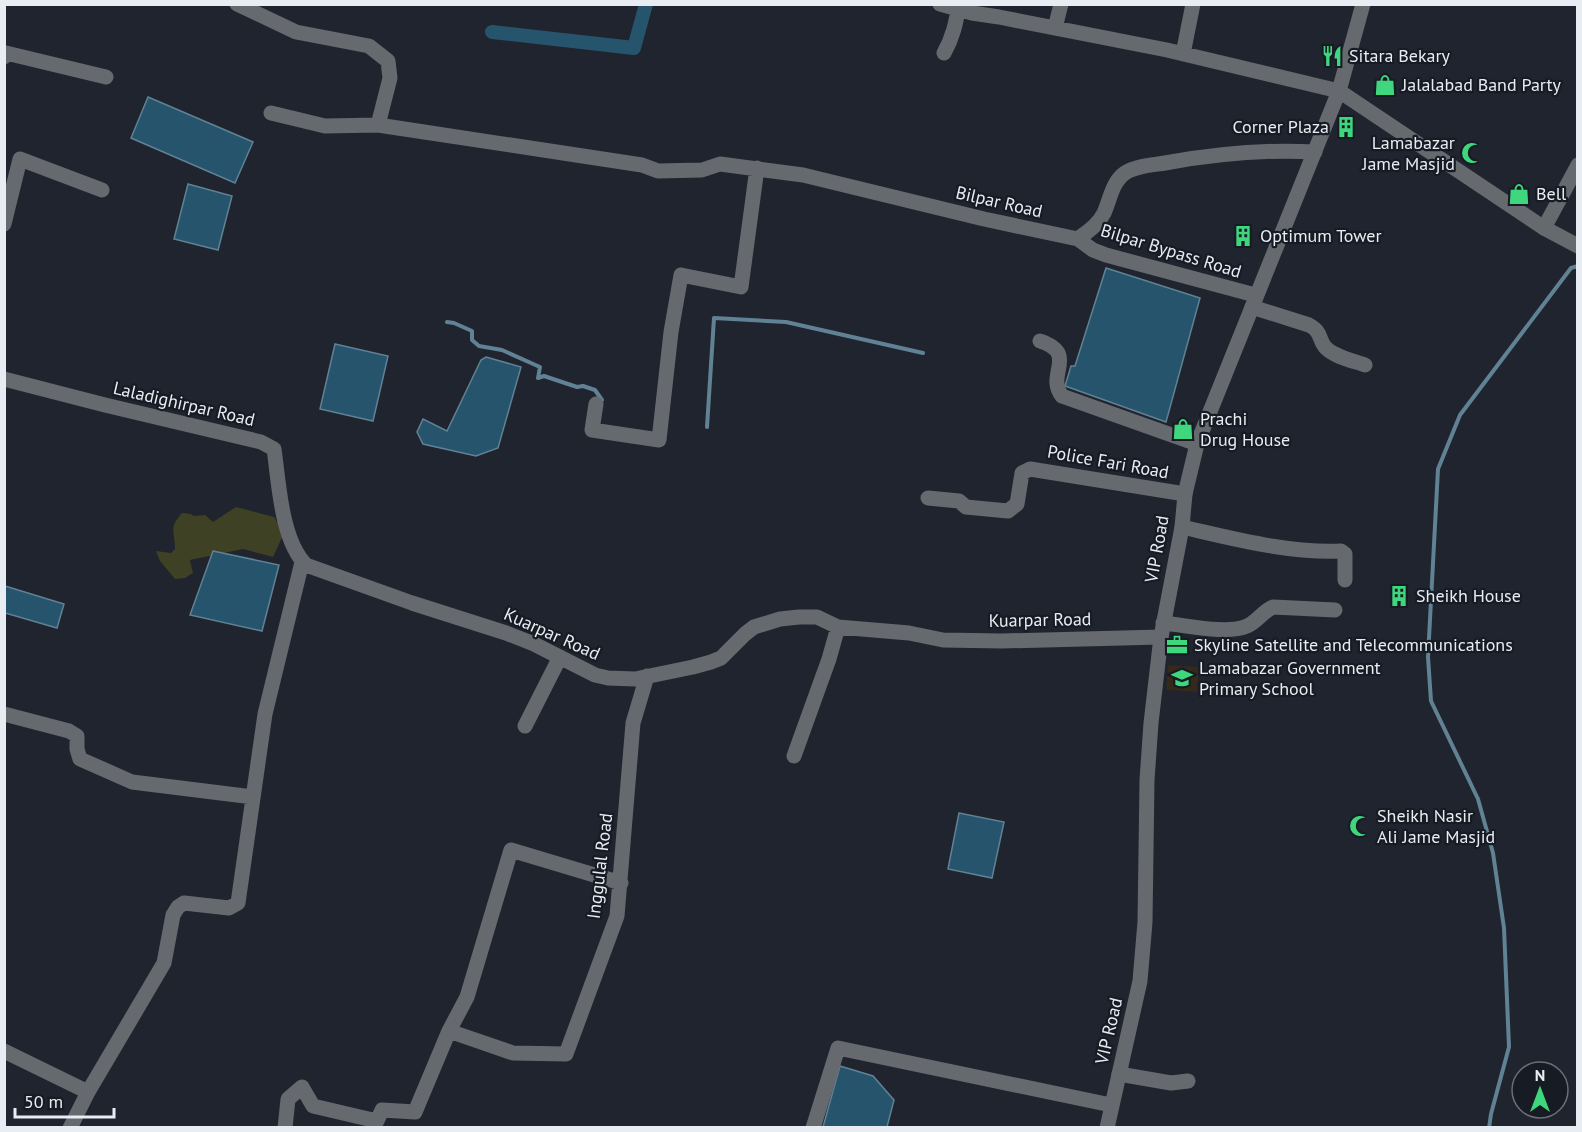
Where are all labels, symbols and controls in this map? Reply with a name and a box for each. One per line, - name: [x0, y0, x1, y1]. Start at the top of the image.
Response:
- restaurant icon: Sitara Bekary: [1320, 44, 1344, 68]
- place label: Sitara Bekary: [1349, 44, 1451, 67]
- shop icon: Jalalabad Band Party: [1373, 73, 1397, 97]
- place label: Jalalabad Band Party: [1401, 73, 1562, 96]
- place label: Corner Plaza: [1232, 115, 1329, 138]
- building icon: Corner Plaza: [1334, 115, 1358, 139]
- place label: Lamabazar Jame Masjid: [1361, 131, 1455, 175]
- mosque icon: Lamabazar Jame Masjid: [1460, 141, 1484, 165]
- street label: Bilpar Road: [954, 180, 1045, 223]
- shop icon: Bell: [1507, 182, 1531, 206]
- place label: Bell: [1536, 182, 1567, 205]
- street label: Bilpar Bypass Road: [1098, 218, 1244, 283]
- building icon: Optimum Tower: [1231, 224, 1255, 248]
- place label: Optimum Tower: [1260, 224, 1382, 247]
- street label: Laladighirpar Road: [111, 376, 257, 431]
- place label: Prachi Drug House: [1200, 407, 1290, 451]
- shop icon: Prachi Drug House: [1171, 417, 1195, 441]
- street label: Police Fari Road: [1046, 440, 1171, 484]
- street label: VIP Road: [1139, 514, 1174, 585]
- building icon: Sheikh House: [1387, 584, 1411, 608]
- place label: Sheikh House: [1416, 584, 1521, 607]
- street label: Kuarpar Road: [501, 602, 604, 665]
- street label: Kuarpar Road: [988, 607, 1092, 632]
- office icon: Skyline Satellite and Telecommunications: [1165, 633, 1189, 657]
- place label: Skyline Satellite and Telecommunications: [1194, 633, 1513, 656]
- place label: Lamabazar Government Primary School: [1199, 656, 1381, 700]
- school or university icon: Lamabazar Government Primary School: [1170, 666, 1194, 690]
- place label: Sheikh Nasir Ali Jame Masjid: [1377, 804, 1495, 848]
- street label: Inggulal Road: [582, 812, 617, 920]
- mosque icon: Sheikh Nasir Ali Jame Masjid: [1348, 814, 1372, 838]
- street label: VIP Road: [1089, 995, 1127, 1067]
- north arrow: [1510, 1060, 1570, 1120]
- text: N: [1535, 1065, 1545, 1085]
- scale bar: [15, 1081, 114, 1119]
- text: 50 m: [24, 1090, 63, 1113]

